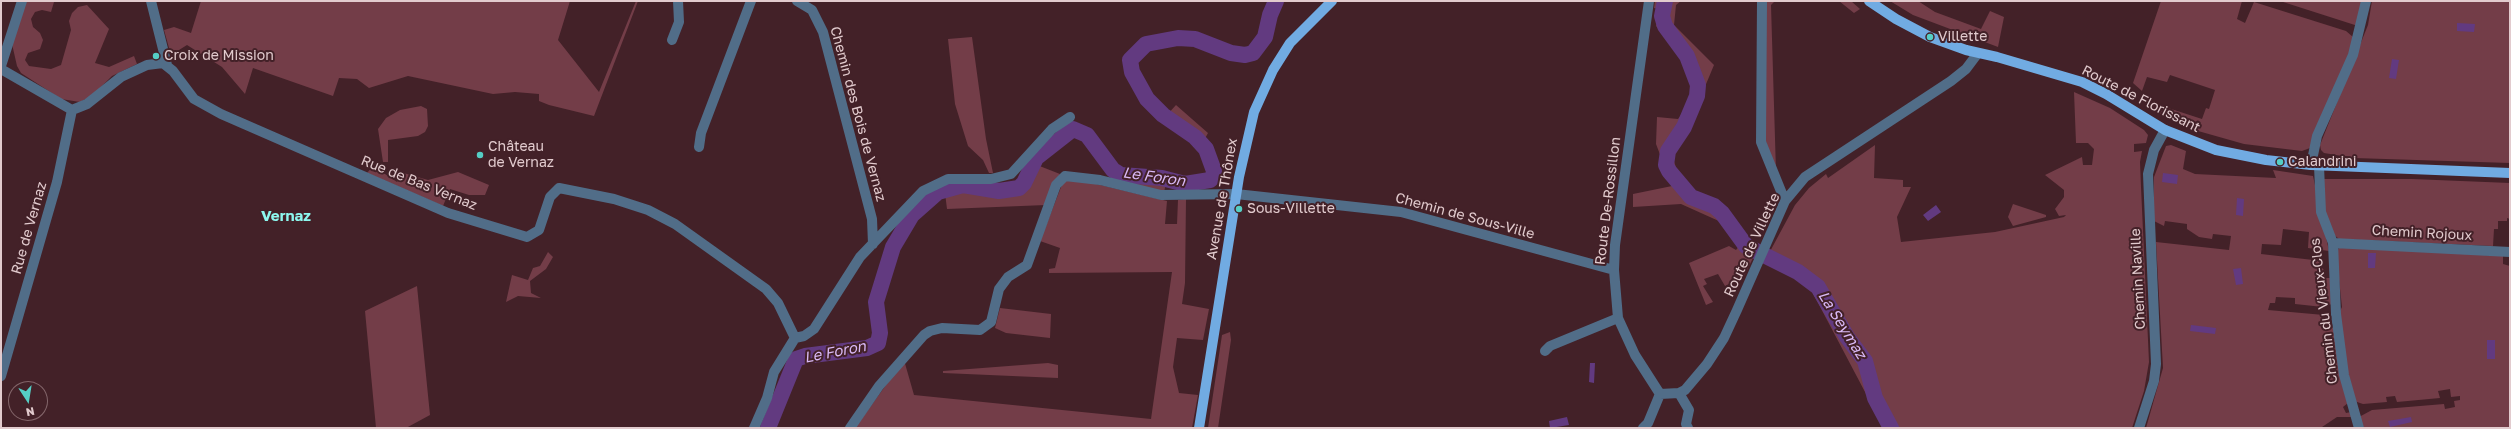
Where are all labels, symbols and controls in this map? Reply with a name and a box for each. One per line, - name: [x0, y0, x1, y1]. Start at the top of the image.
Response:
- street label: Chemin des Bois de Vernaz: [827, 25, 889, 203]
- place label: Villette: [1938, 29, 1987, 45]
- marker: Villette: [1925, 32, 1935, 42]
- place label: Croix de Mission: [164, 48, 274, 64]
- marker: Croix de Mission: [151, 51, 161, 61]
- street label: Route de Florissant: [2079, 62, 2203, 136]
- street label: Route De-Rossillon: [1592, 136, 1624, 266]
- street label: Avenue de Thônex: [1203, 137, 1241, 261]
- place label: Château de Vernaz: [488, 139, 554, 172]
- marker: Château de Vernaz: [475, 150, 485, 160]
- street label: Rue de Bas Vernaz: [359, 152, 479, 214]
- place label: Calandrini: [2288, 154, 2357, 170]
- marker: Calandrini: [2275, 157, 2285, 167]
- water label: Le Foron: [1122, 164, 1186, 190]
- street label: Rue de Vernaz: [8, 180, 50, 276]
- street label: Chemin de Sous-Ville: [1394, 189, 1536, 243]
- street label: Route de Villette: [1721, 190, 1783, 300]
- place label: Sous-Villette: [1247, 201, 1335, 217]
- marker: Sous-Villette: [1234, 204, 1244, 214]
- district label: Vernaz: [261, 207, 311, 225]
- street label: Chemin Rojoux: [2371, 222, 2473, 244]
- street label: Chemin Naville: [2127, 228, 2149, 330]
- street label: Chemin du Vieux-Clos: [2307, 237, 2341, 385]
- water label: La Seymaz: [1814, 288, 1870, 362]
- water label: Le Foron: [803, 337, 867, 367]
- north arrow: [8, 381, 48, 421]
- text: N: [25, 405, 36, 419]

